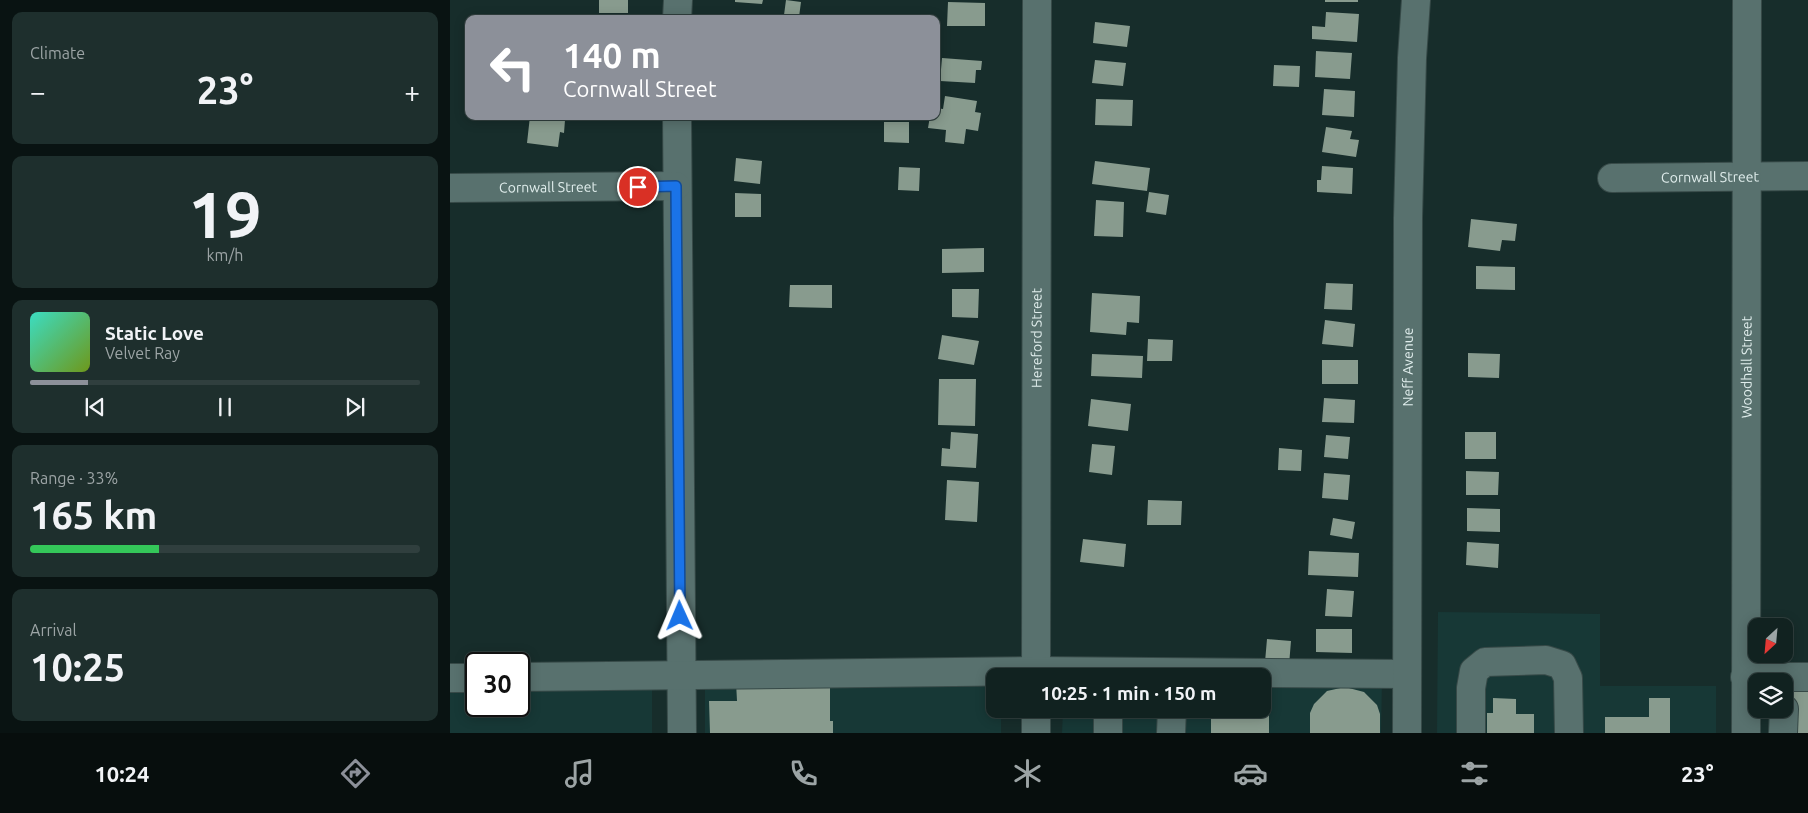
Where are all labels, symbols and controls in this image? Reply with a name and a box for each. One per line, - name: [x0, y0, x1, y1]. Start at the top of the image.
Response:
- icon: left: [480, 35, 545, 100]
- text: 140 m: [563, 35, 661, 75]
- text: Climate: [30, 44, 85, 62]
- text: 23°: [197, 69, 253, 111]
- text: −: [30, 76, 46, 107]
- text: +: [404, 76, 420, 107]
- text: Cornwall Street: [563, 76, 717, 101]
- pin: [617, 166, 659, 208]
- street label: Cornwall Street: [1661, 168, 1759, 185]
- icon: arrive: [624, 173, 652, 201]
- text: 19: [188, 177, 262, 250]
- street label: Cornwall Street: [499, 179, 597, 196]
- text: km/h: [207, 246, 243, 264]
- street label: Hereford Street: [1028, 288, 1045, 388]
- street label: Woodhall Street: [1738, 315, 1755, 418]
- text: Static Love: [105, 322, 204, 344]
- street label: Neff Avenue: [1400, 328, 1416, 406]
- text: Velvet Ray: [105, 344, 180, 362]
- icon: previous: [81, 393, 109, 421]
- icon: pause: [211, 393, 239, 421]
- icon: next: [341, 393, 369, 421]
- text: Range · 33%: [30, 469, 118, 487]
- text: 165 km: [30, 494, 157, 536]
- position arrow: [653, 589, 705, 641]
- north arrow: [1748, 618, 1792, 662]
- map controls: [1748, 618, 1793, 718]
- text: Arrival: [30, 621, 77, 639]
- text: 10:25: [30, 646, 125, 688]
- speed limit sign: 30: [465, 652, 530, 717]
- button: layers: [1748, 673, 1793, 718]
- text: 10:25 · 1 min · 150 m: [1041, 682, 1216, 704]
- icon: directions: [338, 756, 373, 791]
- icon: music: [562, 756, 597, 791]
- icon: phone: [786, 756, 821, 791]
- icon: climate: [1010, 756, 1045, 791]
- icon: car: [1233, 756, 1268, 791]
- icon: filters: [1457, 756, 1492, 791]
- text: 10:24: [94, 761, 149, 786]
- text: 23°: [1681, 761, 1714, 786]

